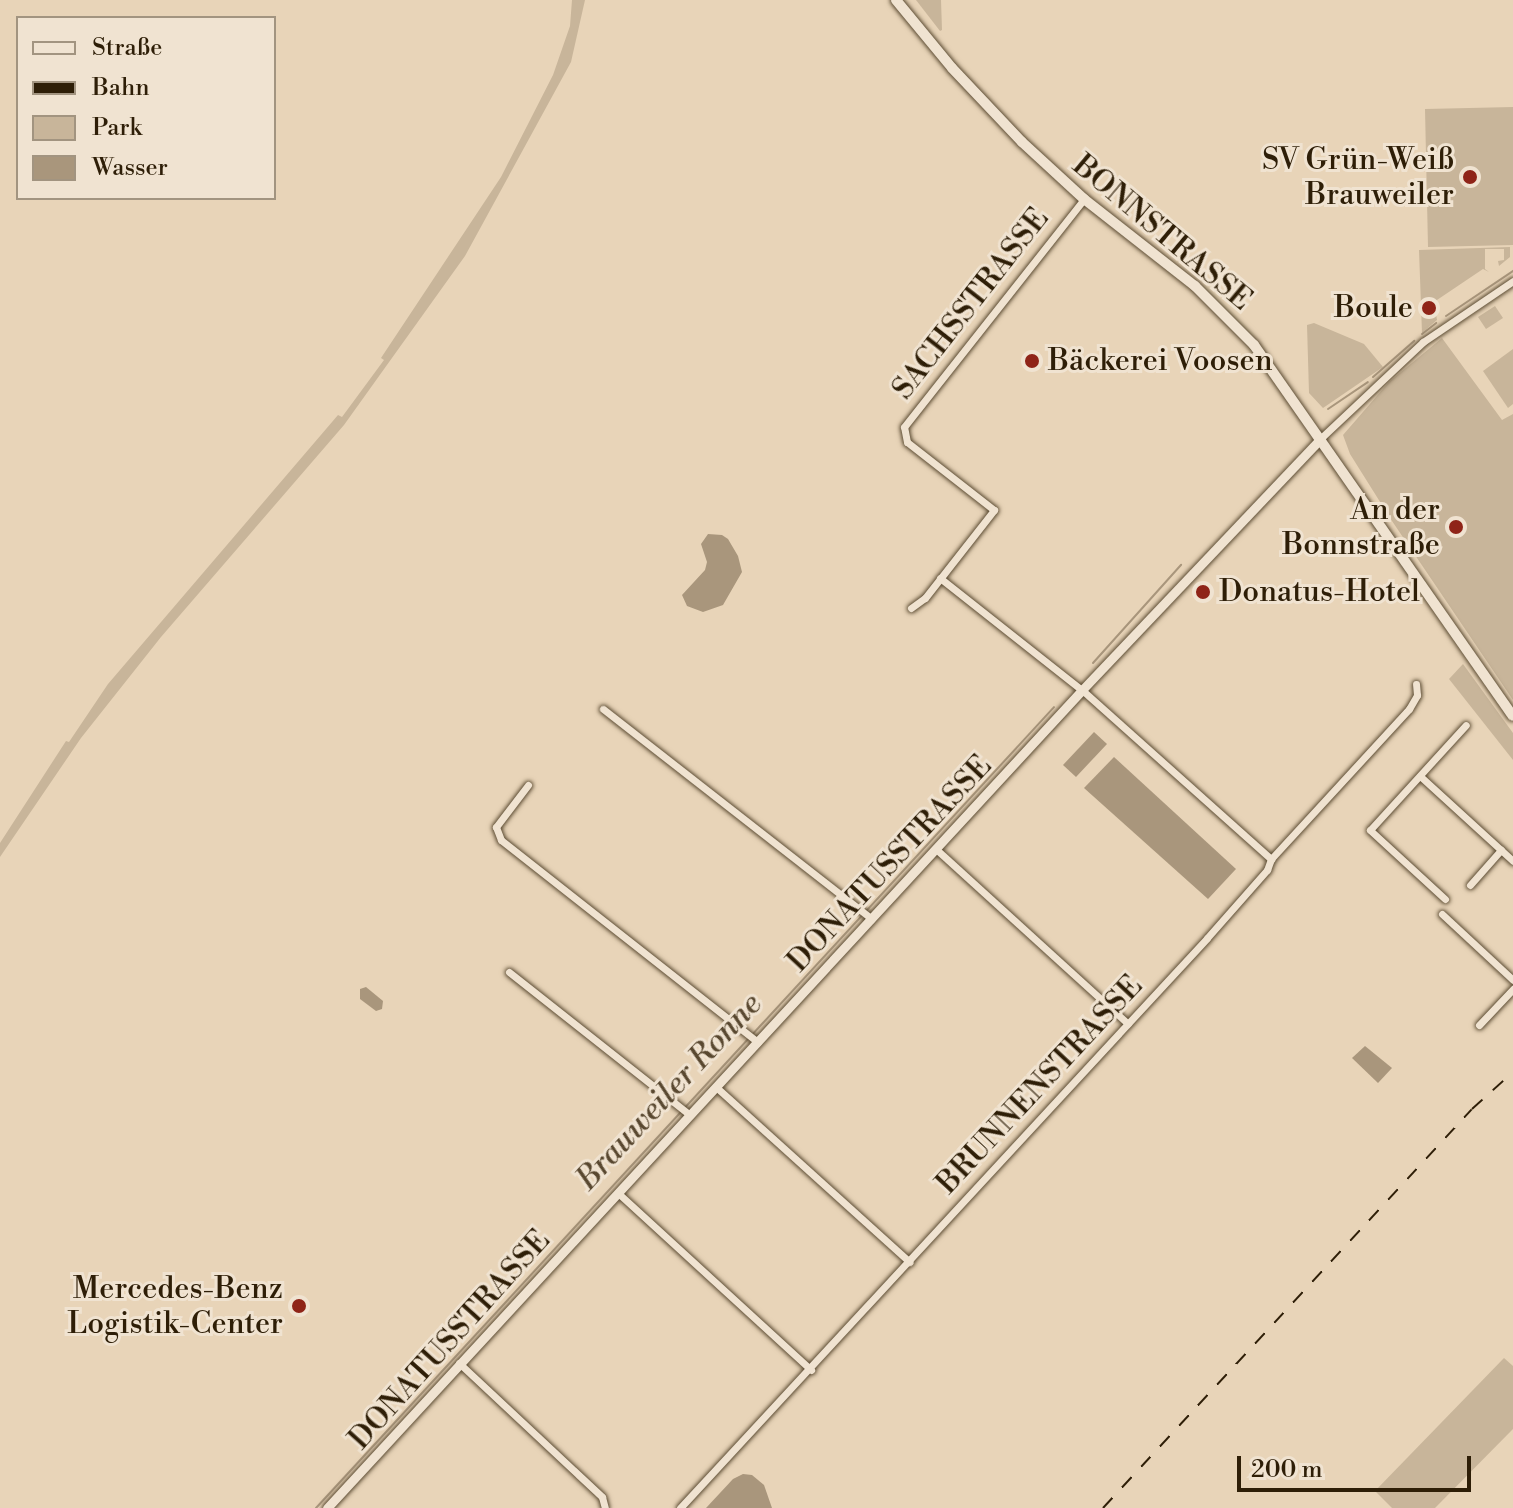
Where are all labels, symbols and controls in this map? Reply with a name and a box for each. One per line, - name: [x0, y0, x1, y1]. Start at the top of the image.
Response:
- legend: [16, 16, 276, 200]
- text: Straße: [92, 33, 162, 63]
- text: Bahn: [92, 73, 150, 103]
- text: Park: [92, 113, 142, 143]
- place label: SV Grün-Weiß Brauweiler: [1262, 142, 1454, 212]
- street label: BONNSTRASSE: [1065, 148, 1259, 318]
- text: Wasser: [92, 153, 168, 183]
- marker: SV Grün-Weiß Brauweiler: [1461, 168, 1479, 186]
- street label: SACHSSTRASSE: [885, 201, 1057, 407]
- place label: Boule: [1334, 290, 1413, 326]
- marker: Boule: [1420, 299, 1438, 317]
- place label: Bäckerei Voosen: [1048, 343, 1273, 379]
- marker: Bäckerei Voosen: [1023, 352, 1041, 370]
- place label: An der Bonnstraße: [1282, 492, 1440, 562]
- marker: An der Bonnstraße: [1447, 518, 1465, 536]
- place label: Donatus-Hotel: [1219, 574, 1420, 610]
- marker: Donatus-Hotel: [1194, 583, 1212, 601]
- street label: DONATUSSTRASSE: [780, 748, 1000, 980]
- street label: BRUNNENSTRASSE: [930, 968, 1150, 1202]
- water label: Brauweiler Ronne: [568, 986, 770, 1198]
- street label: DONATUSSTRASSE: [342, 1223, 558, 1457]
- place label: Mercedes-Benz Logistik-Center: [67, 1271, 283, 1342]
- marker: Mercedes-Benz Logistik-Center: [290, 1297, 308, 1315]
- scale bar: [1241, 1440, 1475, 1490]
- text: 200 m: [1251, 1455, 1322, 1485]

